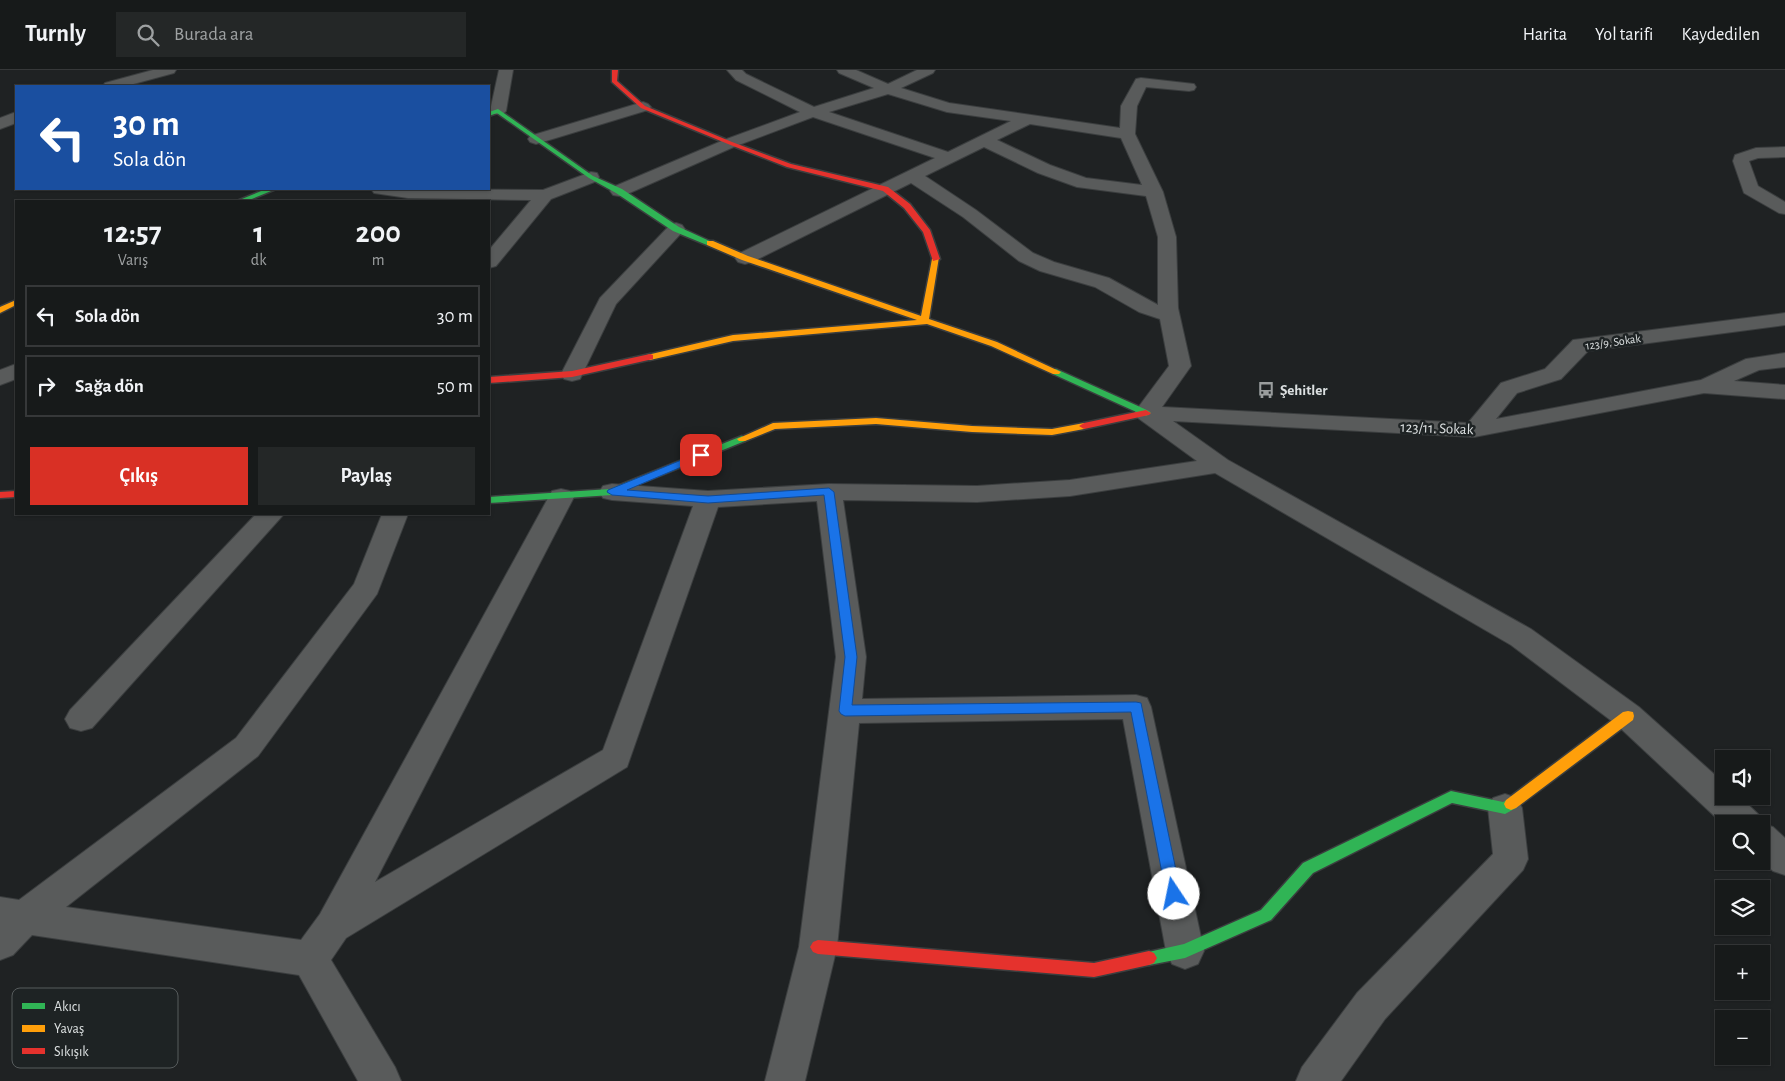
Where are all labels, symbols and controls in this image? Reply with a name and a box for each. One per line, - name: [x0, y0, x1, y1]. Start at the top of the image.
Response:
- search box: [116, 12, 466, 57]
- icon: search: [134, 21, 162, 49]
- text: Turnly: [25, 22, 86, 46]
- text: Burada ara: [174, 25, 253, 44]
- text: Harita: [1523, 26, 1567, 44]
- text: Yol tarifi: [1595, 26, 1653, 44]
- text: Kaydedilen: [1681, 26, 1760, 44]
- icon: left: [30, 105, 95, 170]
- text: 30 m: [113, 107, 180, 142]
- text: Sola dön: [113, 148, 186, 170]
- text: 12:57: [104, 218, 162, 248]
- text: 1: [253, 218, 264, 248]
- text: 200: [356, 218, 401, 248]
- text: Varış: [118, 252, 148, 268]
- text: dk: [251, 252, 266, 268]
- text: m: [372, 252, 385, 268]
- icon: left: [32, 302, 60, 330]
- text: Sola dön: [75, 307, 140, 326]
- text: 30 m: [437, 307, 473, 326]
- street label: 123/9. Sokak: [1584, 332, 1642, 352]
- icon: right: [32, 372, 60, 400]
- text: Sağa dön: [75, 377, 144, 396]
- text: 50 m: [437, 377, 473, 396]
- bus stop icon: Şehitler: [1256, 380, 1276, 400]
- place label: Şehitler: [1280, 383, 1328, 398]
- street label: 123/11. Sokak: [1400, 420, 1474, 437]
- pin: [680, 434, 722, 476]
- icon: arrive: [687, 441, 715, 469]
- button: Çıkış: [30, 447, 248, 505]
- button: Paylaş: [258, 447, 475, 505]
- map controls: [1715, 750, 1770, 1065]
- button: sound: [1715, 750, 1770, 805]
- button: search: [1715, 815, 1770, 870]
- position arrow: [1147, 867, 1199, 919]
- button: layers: [1715, 880, 1770, 935]
- button: +: [1715, 945, 1770, 1000]
- legend: [12, 988, 178, 1068]
- text: Akıcı: [54, 1000, 81, 1014]
- button: −: [1715, 1010, 1770, 1065]
- text: Yavaş: [54, 1022, 84, 1036]
- text: Sıkışık: [54, 1045, 89, 1059]

